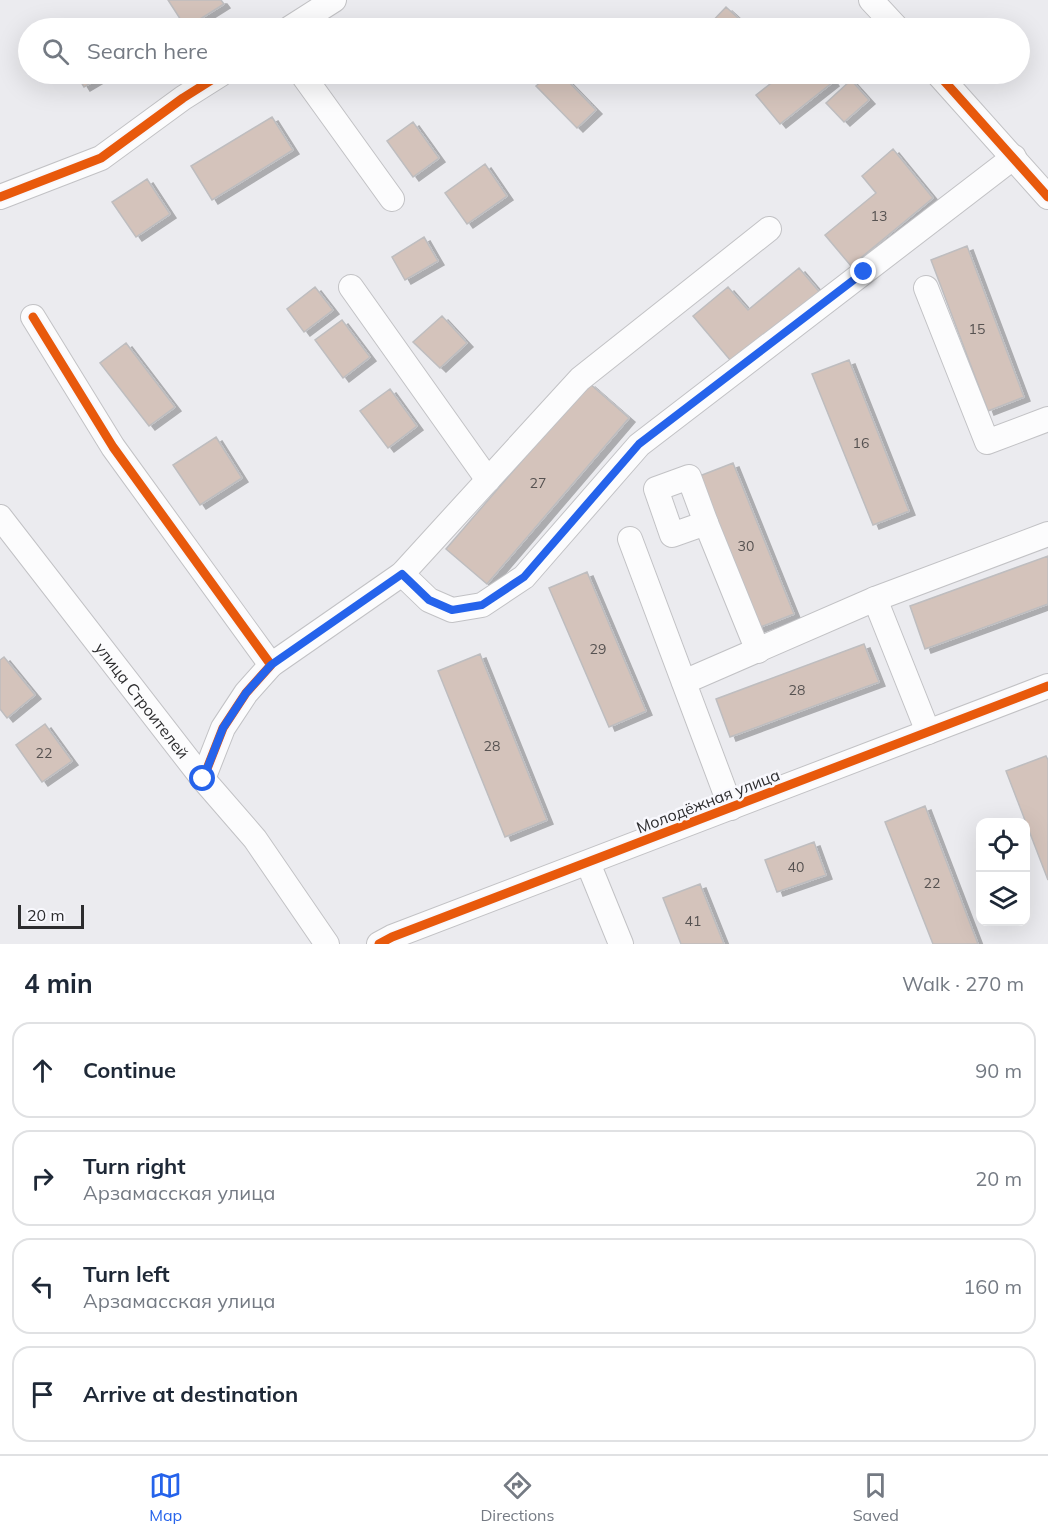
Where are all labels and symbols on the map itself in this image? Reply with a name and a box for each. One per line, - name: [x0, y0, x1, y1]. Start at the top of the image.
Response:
- house number: 13: [871, 207, 887, 225]
- route end: [850, 258, 876, 284]
- house number: 15: [969, 320, 985, 338]
- house number: 16: [853, 434, 869, 452]
- house number: 27: [530, 474, 546, 492]
- house number: 30: [738, 537, 754, 555]
- street label: улица Строителей: [91, 638, 193, 763]
- house number: 29: [590, 640, 606, 658]
- house number: 28: [789, 681, 805, 699]
- house number: 28: [484, 737, 500, 755]
- house number: 22: [36, 744, 52, 762]
- street label: Молодёжная улица: [633, 764, 783, 838]
- route start: [189, 765, 215, 791]
- house number: 40: [788, 858, 804, 876]
- house number: 22: [924, 874, 940, 892]
- scale bar: [18, 902, 84, 929]
- house number: 41: [685, 912, 701, 930]

